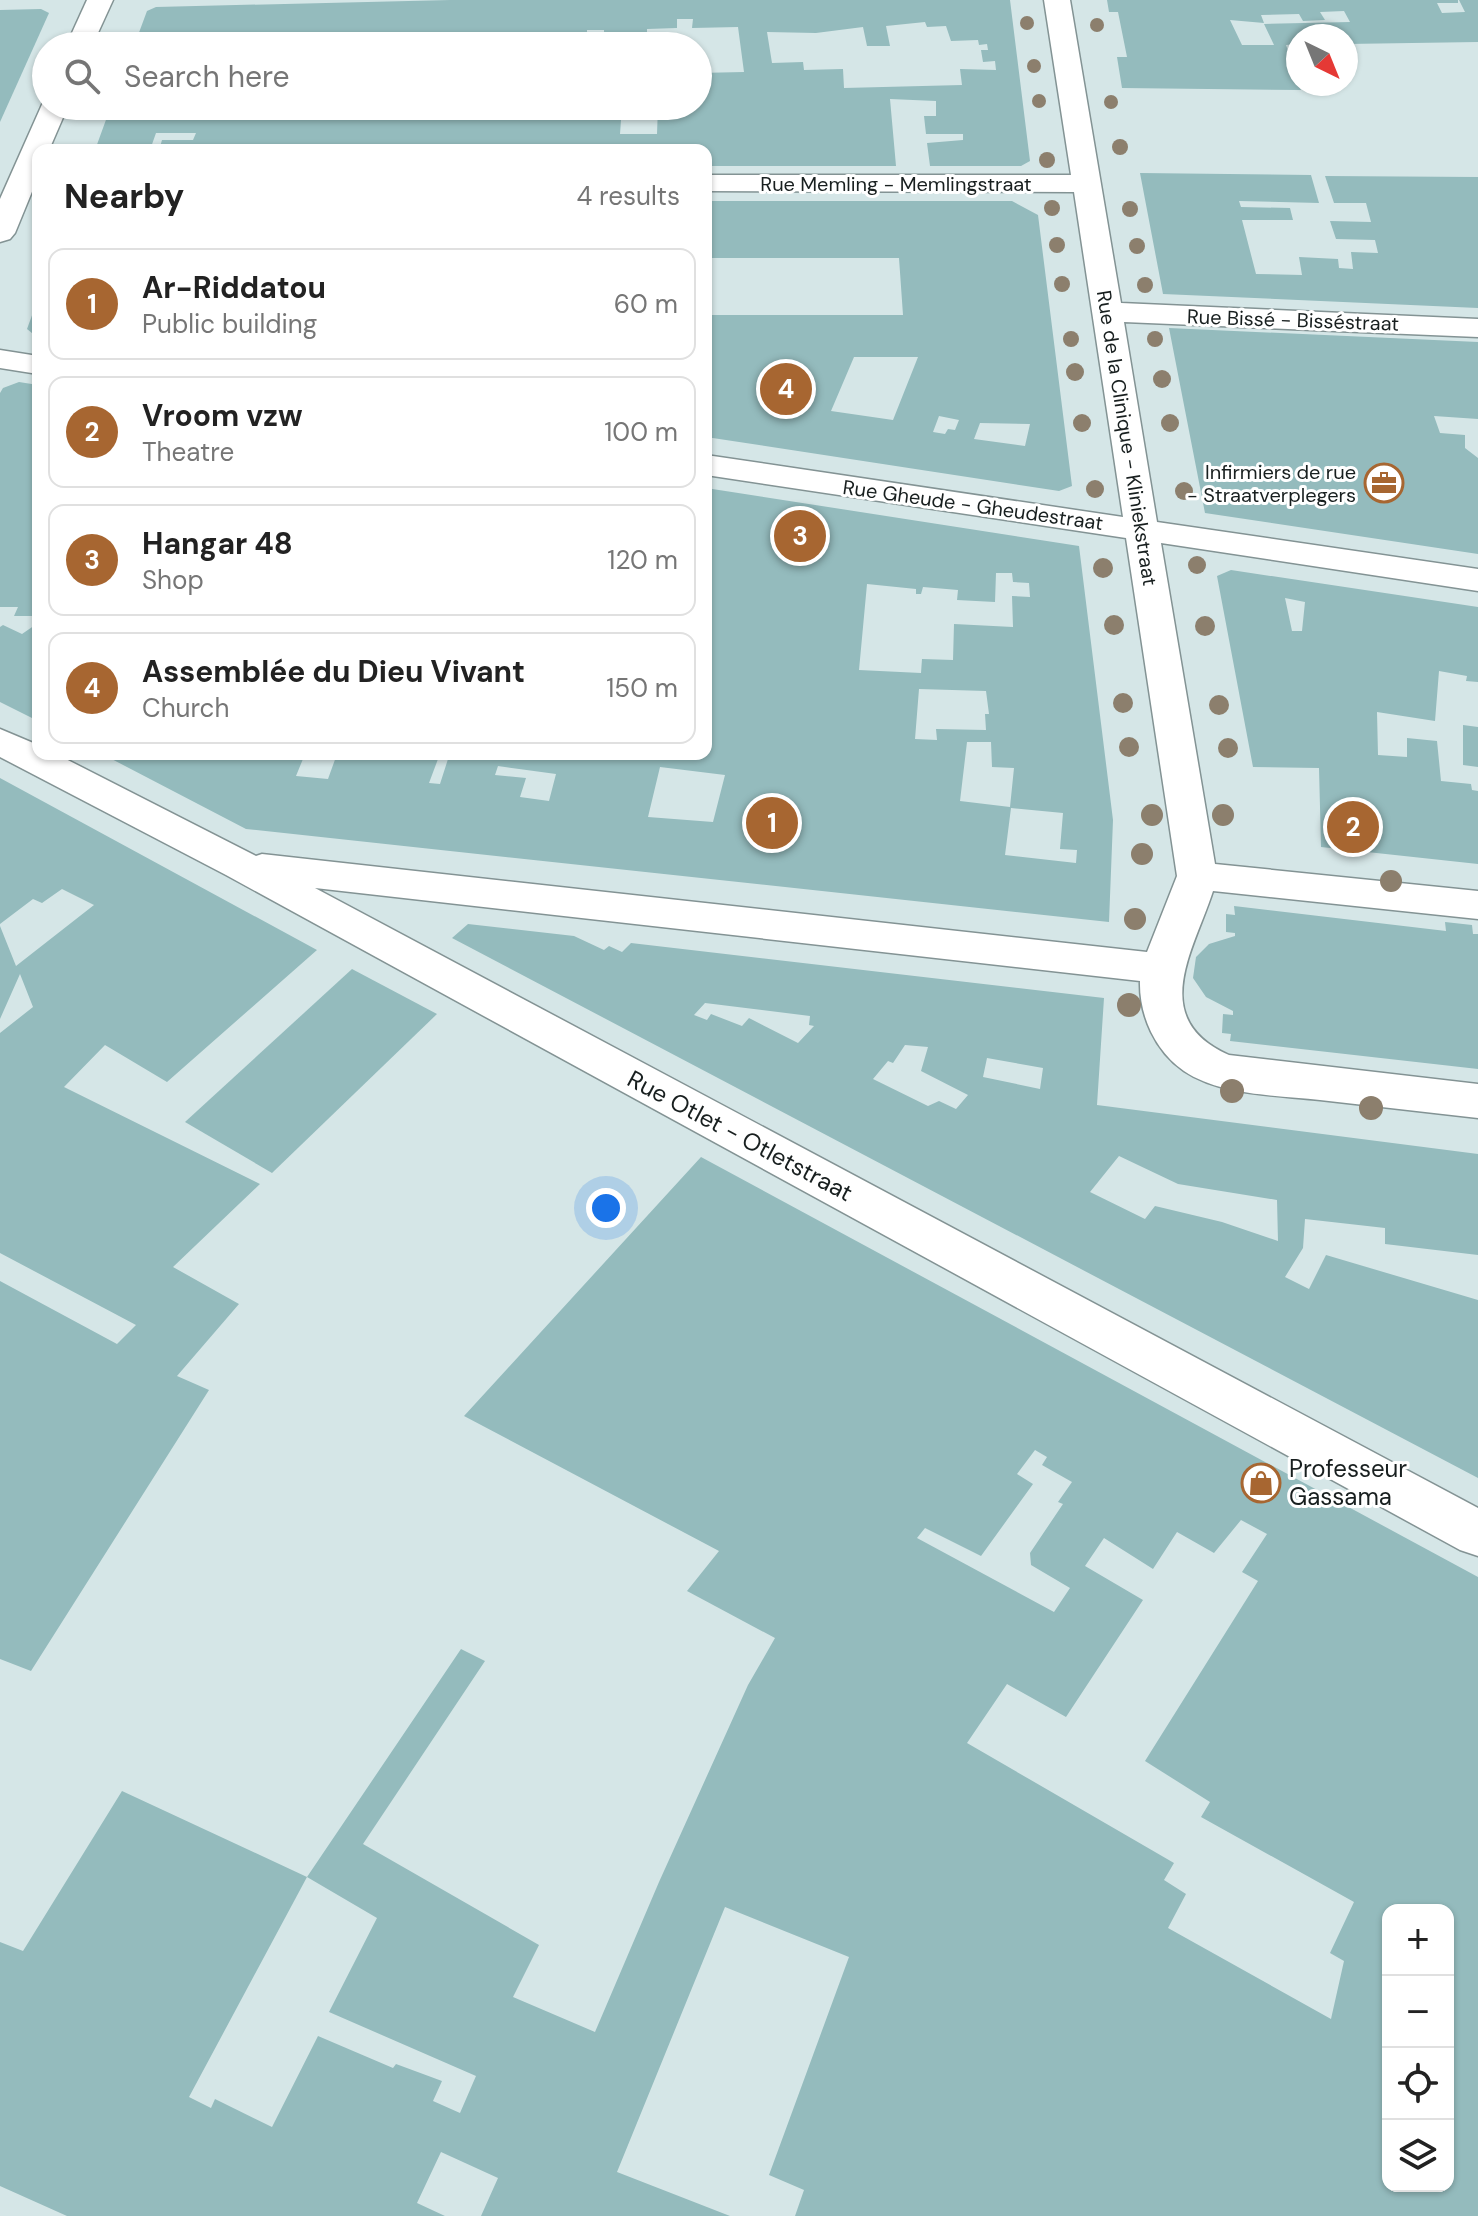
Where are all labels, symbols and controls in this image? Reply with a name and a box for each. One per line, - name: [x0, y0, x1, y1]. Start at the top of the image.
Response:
- north arrow: [1286, 24, 1358, 96]
- search box: [32, 32, 712, 120]
- icon: search: [60, 54, 104, 98]
- text: Search here: [124, 57, 290, 96]
- street label: Rue Memling - Memlingstraat: [760, 171, 1032, 197]
- text: Nearby: [64, 174, 184, 219]
- text: 4 results: [576, 179, 680, 213]
- text: Ar-Riddatou: [142, 268, 326, 307]
- text: 1: [87, 287, 97, 321]
- text: 60 m: [614, 287, 678, 321]
- street label: Rue de la Clinique - Kliniekstraat: [1091, 288, 1163, 588]
- street label: Rue Bissé - Bisséstraat: [1186, 303, 1400, 337]
- text: Public building: [142, 307, 317, 341]
- pin: 4: [760, 359, 812, 419]
- text: Vroom vzw: [142, 396, 303, 435]
- text: 2: [84, 415, 100, 449]
- text: 100 m: [604, 415, 678, 449]
- text: Theatre: [142, 435, 234, 469]
- place label: Infirmiers de rue - Straatverplegers: [1187, 459, 1356, 508]
- office icon: Infirmiers de rue - Straatverplegers: [1363, 462, 1405, 504]
- street label: Rue Gheude - Gheudestraat: [841, 474, 1105, 536]
- pin: 3: [774, 506, 826, 566]
- text: Hangar 48: [142, 524, 293, 563]
- text: 3: [84, 543, 100, 577]
- text: 120 m: [607, 543, 678, 577]
- text: Shop: [142, 563, 204, 597]
- text: Assemblée du Dieu Vivant: [142, 652, 525, 691]
- text: 4: [84, 671, 100, 705]
- text: 150 m: [606, 671, 678, 705]
- text: Church: [142, 691, 229, 725]
- pin: 1: [746, 793, 798, 853]
- pin: 2: [1327, 797, 1379, 857]
- street label: Rue Otlet - Otletstraat: [622, 1063, 858, 1208]
- your location: [586, 1188, 626, 1228]
- place label: Professeur Gassama: [1289, 1453, 1407, 1512]
- shop icon: Professeur Gassama: [1240, 1462, 1282, 1504]
- map controls: [1382, 1904, 1454, 2192]
- button: +: [1382, 1904, 1454, 1976]
- button: −: [1382, 1976, 1454, 2048]
- button: locate: [1382, 2048, 1454, 2120]
- button: layers: [1382, 2120, 1454, 2192]

